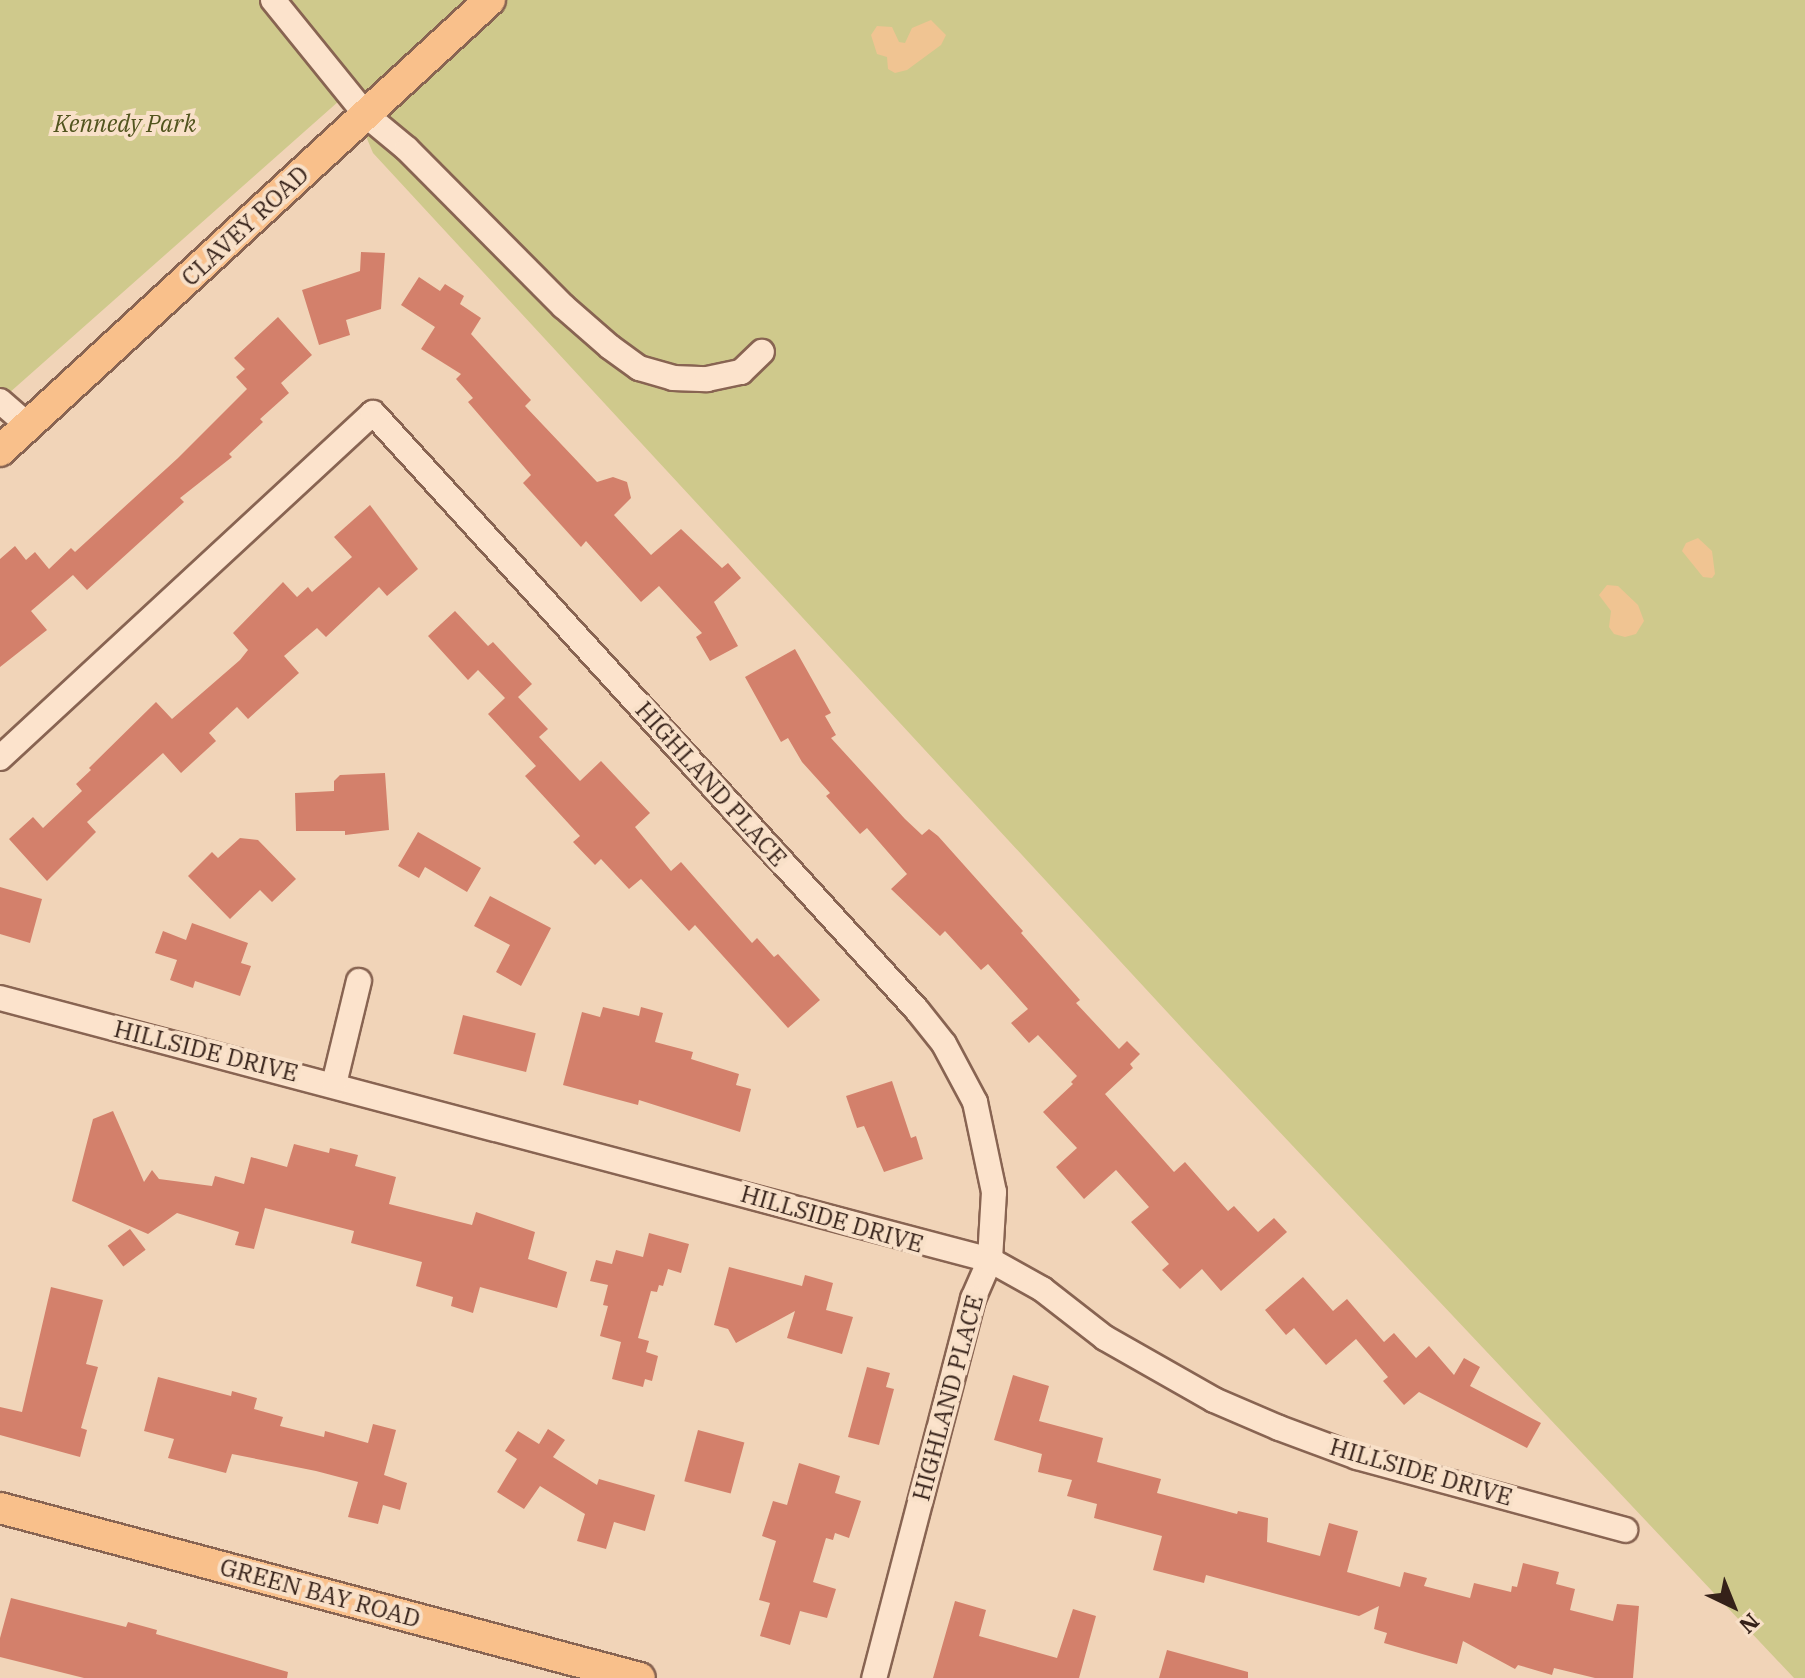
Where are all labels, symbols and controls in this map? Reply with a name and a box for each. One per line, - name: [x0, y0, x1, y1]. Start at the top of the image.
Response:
- park label: Kennedy Park: [54, 110, 196, 138]
- street label: CLAVEY ROAD: [176, 160, 314, 292]
- street label: HIGHLAND PLACE: [629, 696, 793, 872]
- street label: HILLSIDE DRIVE: [111, 1014, 301, 1088]
- street label: HILLSIDE DRIVE: [737, 1179, 927, 1259]
- street label: HIGHLAND PLACE: [907, 1292, 989, 1504]
- street label: HILLSIDE DRIVE: [1326, 1432, 1516, 1512]
- street label: GREEN BAY ROAD: [217, 1552, 423, 1634]
- north arrow: [1693, 1566, 1773, 1646]
- text: N: [1733, 1607, 1766, 1640]

